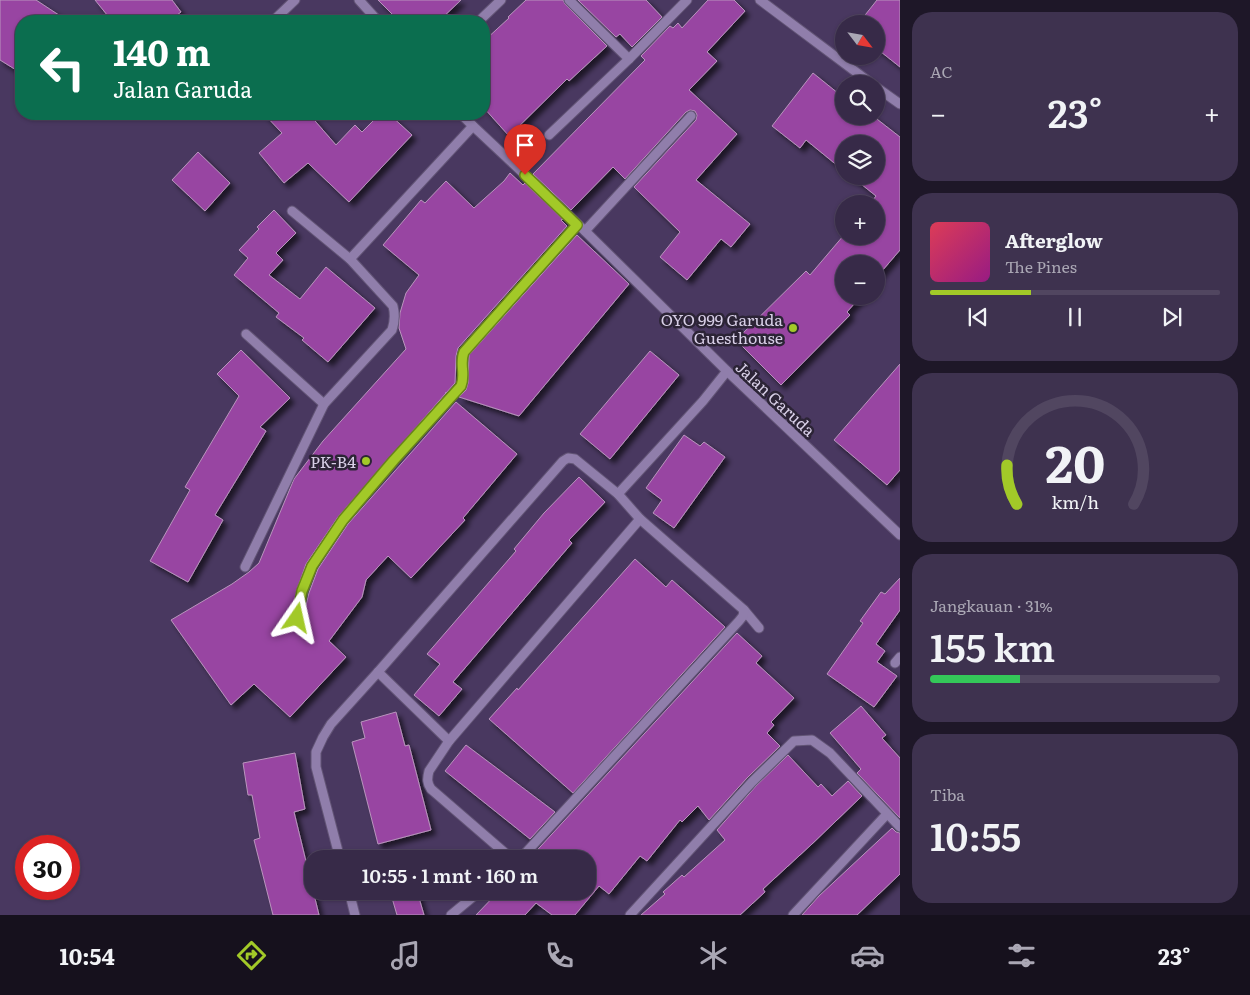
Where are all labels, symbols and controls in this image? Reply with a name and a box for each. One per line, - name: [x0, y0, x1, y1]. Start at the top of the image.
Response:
- north arrow: [835, 15, 885, 65]
- map controls: [835, 15, 885, 305]
- text: 140 m: [113, 25, 211, 77]
- icon: left: [30, 35, 95, 100]
- text: AC: [930, 59, 953, 83]
- text: Jalan Garuda: [113, 72, 252, 105]
- button: search: [835, 75, 885, 125]
- text: 23°: [1048, 83, 1102, 140]
- text: −: [930, 91, 946, 133]
- text: +: [1204, 91, 1220, 133]
- pin: [504, 124, 546, 175]
- icon: arrive: [511, 131, 539, 159]
- button: layers: [835, 135, 885, 185]
- button: +: [835, 195, 885, 245]
- text: Afterglow: [1005, 226, 1103, 254]
- text: The Pines: [1005, 254, 1077, 278]
- button: −: [835, 255, 885, 305]
- icon: previous: [964, 303, 992, 331]
- icon: pause: [1061, 303, 1089, 331]
- icon: next: [1158, 303, 1186, 331]
- place label: OYO 999 Garuda Guesthouse: [661, 307, 783, 349]
- marker: OYO 999 Garuda Guesthouse: [787, 322, 799, 334]
- street label: Jalan Garuda: [731, 355, 821, 442]
- text: 20: [1045, 422, 1105, 499]
- place label: PK-B4: [310, 449, 356, 473]
- marker: PK-B4: [360, 455, 372, 467]
- text: km/h: [1051, 488, 1099, 515]
- position arrow: [270, 591, 322, 643]
- text: Jangkauan · 31%: [930, 593, 1053, 617]
- text: 155 km: [930, 617, 1055, 674]
- text: Tiba: [930, 782, 965, 806]
- text: 10:55: [930, 806, 1021, 863]
- speed limit sign: 30: [15, 835, 80, 900]
- text: 10:55 · 1 mnt · 160 m: [362, 861, 538, 889]
- icon: directions: [234, 938, 269, 973]
- icon: music: [388, 938, 423, 973]
- icon: phone: [542, 938, 577, 973]
- icon: climate: [696, 938, 731, 973]
- icon: car: [850, 938, 885, 973]
- icon: filters: [1004, 938, 1039, 973]
- text: 10:54: [60, 939, 115, 972]
- text: 23°: [1158, 939, 1190, 972]

